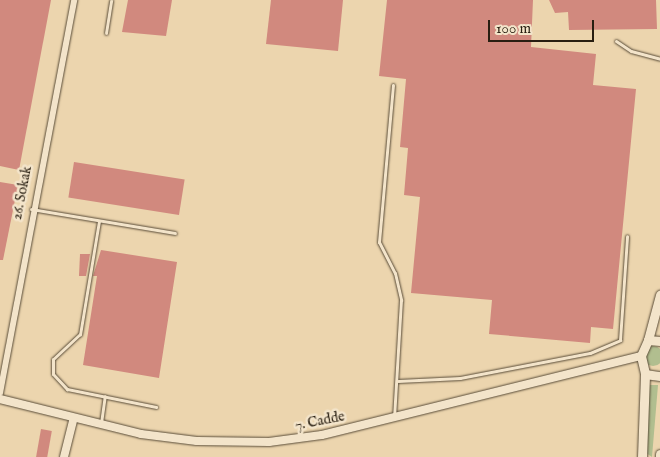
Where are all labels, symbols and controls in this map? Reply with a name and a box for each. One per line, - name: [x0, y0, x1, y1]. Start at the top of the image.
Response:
- scale bar: [490, 10, 596, 42]
- text: 100 m: [496, 19, 531, 38]
- street label: 26. Sokak: [9, 165, 35, 221]
- street label: 7. Cadde: [294, 408, 346, 434]

